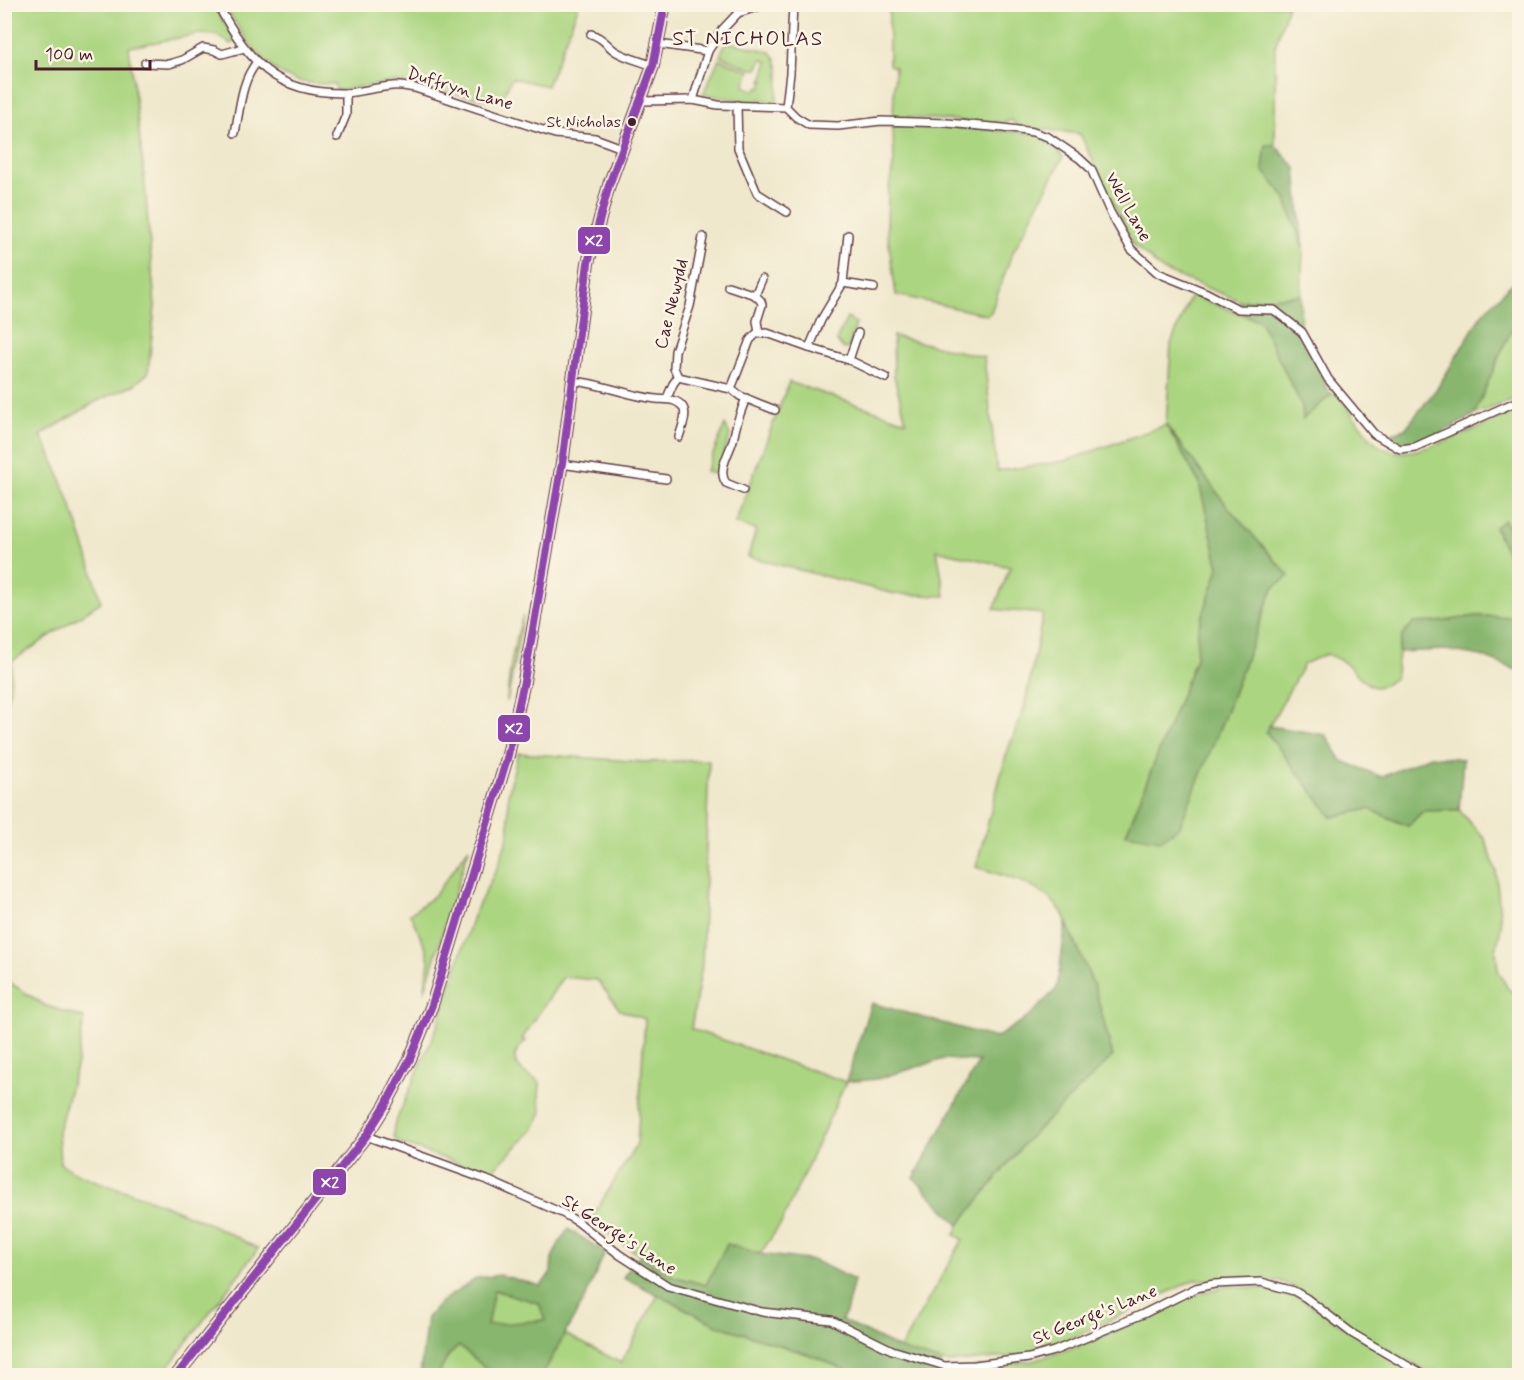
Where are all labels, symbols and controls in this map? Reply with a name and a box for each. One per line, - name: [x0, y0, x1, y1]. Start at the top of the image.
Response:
- district label: ST NICHOLAS: [672, 25, 824, 53]
- scale bar: [36, 33, 150, 71]
- text: 100 m: [45, 43, 93, 67]
- street label: Duffryn Lane: [404, 61, 516, 117]
- place label: St Nicholas: [546, 112, 621, 133]
- marker: St Nicholas: [626, 116, 638, 128]
- street label: Well Lane: [1099, 168, 1157, 246]
- line badge: X2: [577, 226, 611, 255]
- text: X2: [585, 231, 603, 252]
- street label: Cae Newydd: [649, 256, 695, 352]
- line badge: X2: [497, 714, 531, 743]
- text: X2: [505, 719, 523, 740]
- line badge: X2: [312, 1168, 347, 1196]
- text: X2: [321, 1173, 339, 1194]
- street label: St George's Lane: [556, 1189, 681, 1283]
- street label: St George's Lane: [1029, 1279, 1162, 1353]

